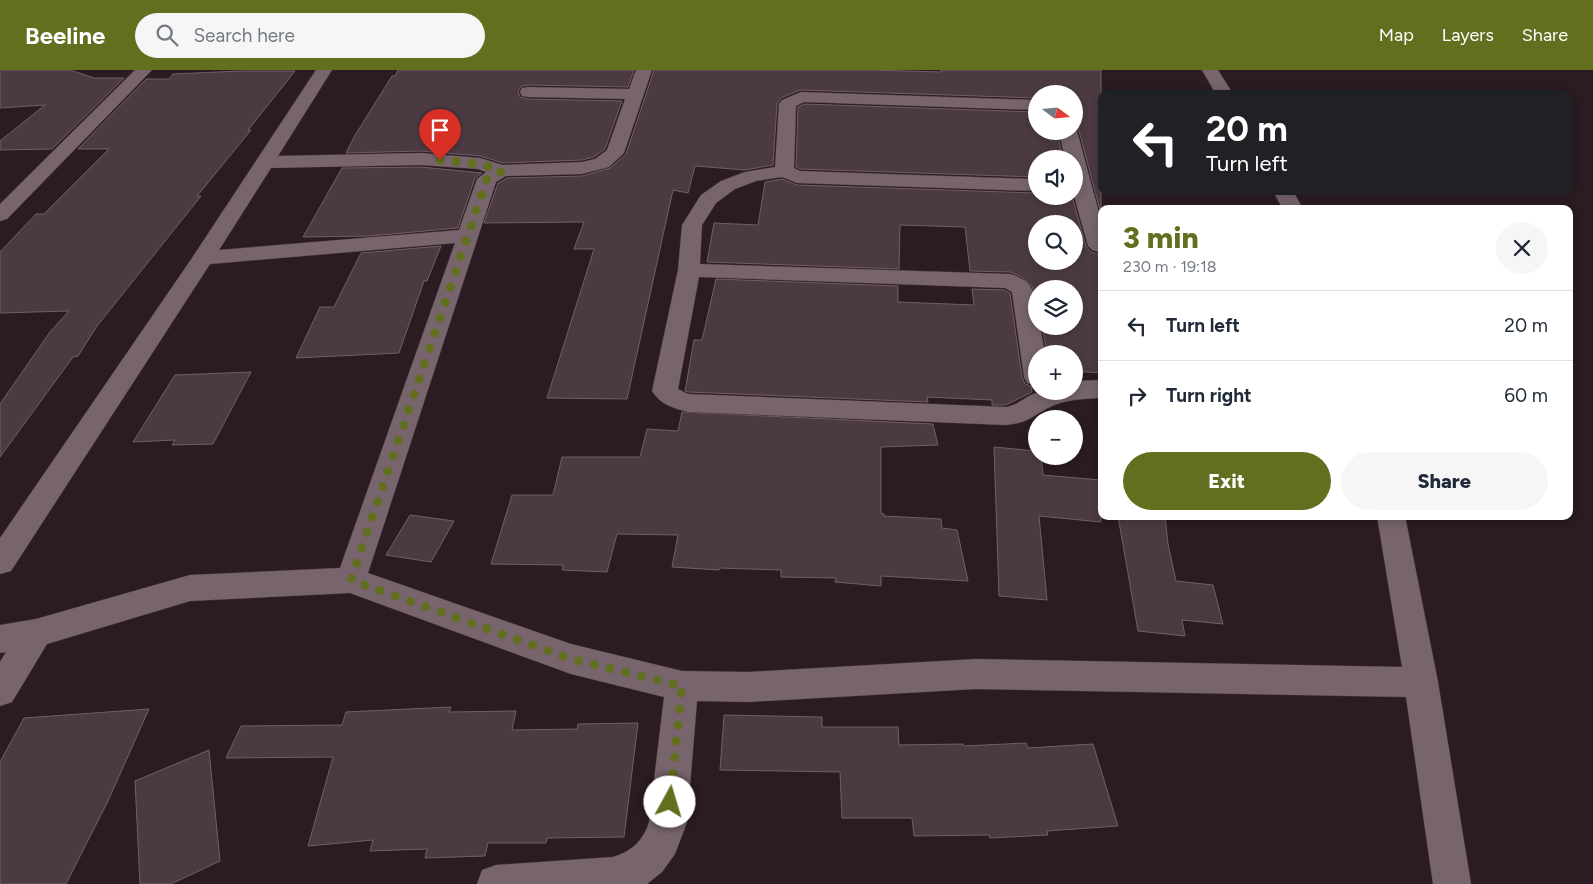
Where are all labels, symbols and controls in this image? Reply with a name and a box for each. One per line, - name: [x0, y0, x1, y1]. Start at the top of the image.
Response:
- search box: [135, 13, 485, 58]
- text: Beeline: [25, 21, 105, 50]
- icon: search: [153, 21, 181, 49]
- text: Search here: [193, 24, 295, 47]
- text: Map: [1379, 24, 1414, 46]
- text: Layers: [1442, 24, 1494, 46]
- text: Share: [1522, 24, 1568, 46]
- north arrow: [1028, 85, 1082, 140]
- map controls: [1028, 85, 1083, 465]
- text: 20 m: [1206, 108, 1288, 150]
- pin: [419, 109, 461, 160]
- icon: left: [1123, 110, 1188, 175]
- icon: arrive: [426, 116, 454, 144]
- button: sound: [1028, 150, 1083, 205]
- text: Turn left: [1206, 150, 1288, 177]
- button: search: [1028, 215, 1083, 270]
- text: 3 min: [1123, 219, 1199, 256]
- button: close: [1496, 222, 1548, 274]
- text: 230 m · 19:18: [1123, 257, 1217, 276]
- button: layers: [1028, 280, 1083, 335]
- icon: left: [1123, 312, 1151, 340]
- text: Turn left: [1166, 314, 1240, 337]
- text: 20 m: [1504, 314, 1548, 337]
- button: +: [1028, 345, 1083, 400]
- icon: right: [1123, 382, 1151, 410]
- text: Turn right: [1166, 384, 1252, 407]
- text: 60 m: [1504, 384, 1548, 407]
- button: −: [1028, 410, 1083, 465]
- button: Exit: [1123, 452, 1331, 510]
- button: Share: [1341, 452, 1548, 510]
- position arrow: [643, 775, 695, 827]

